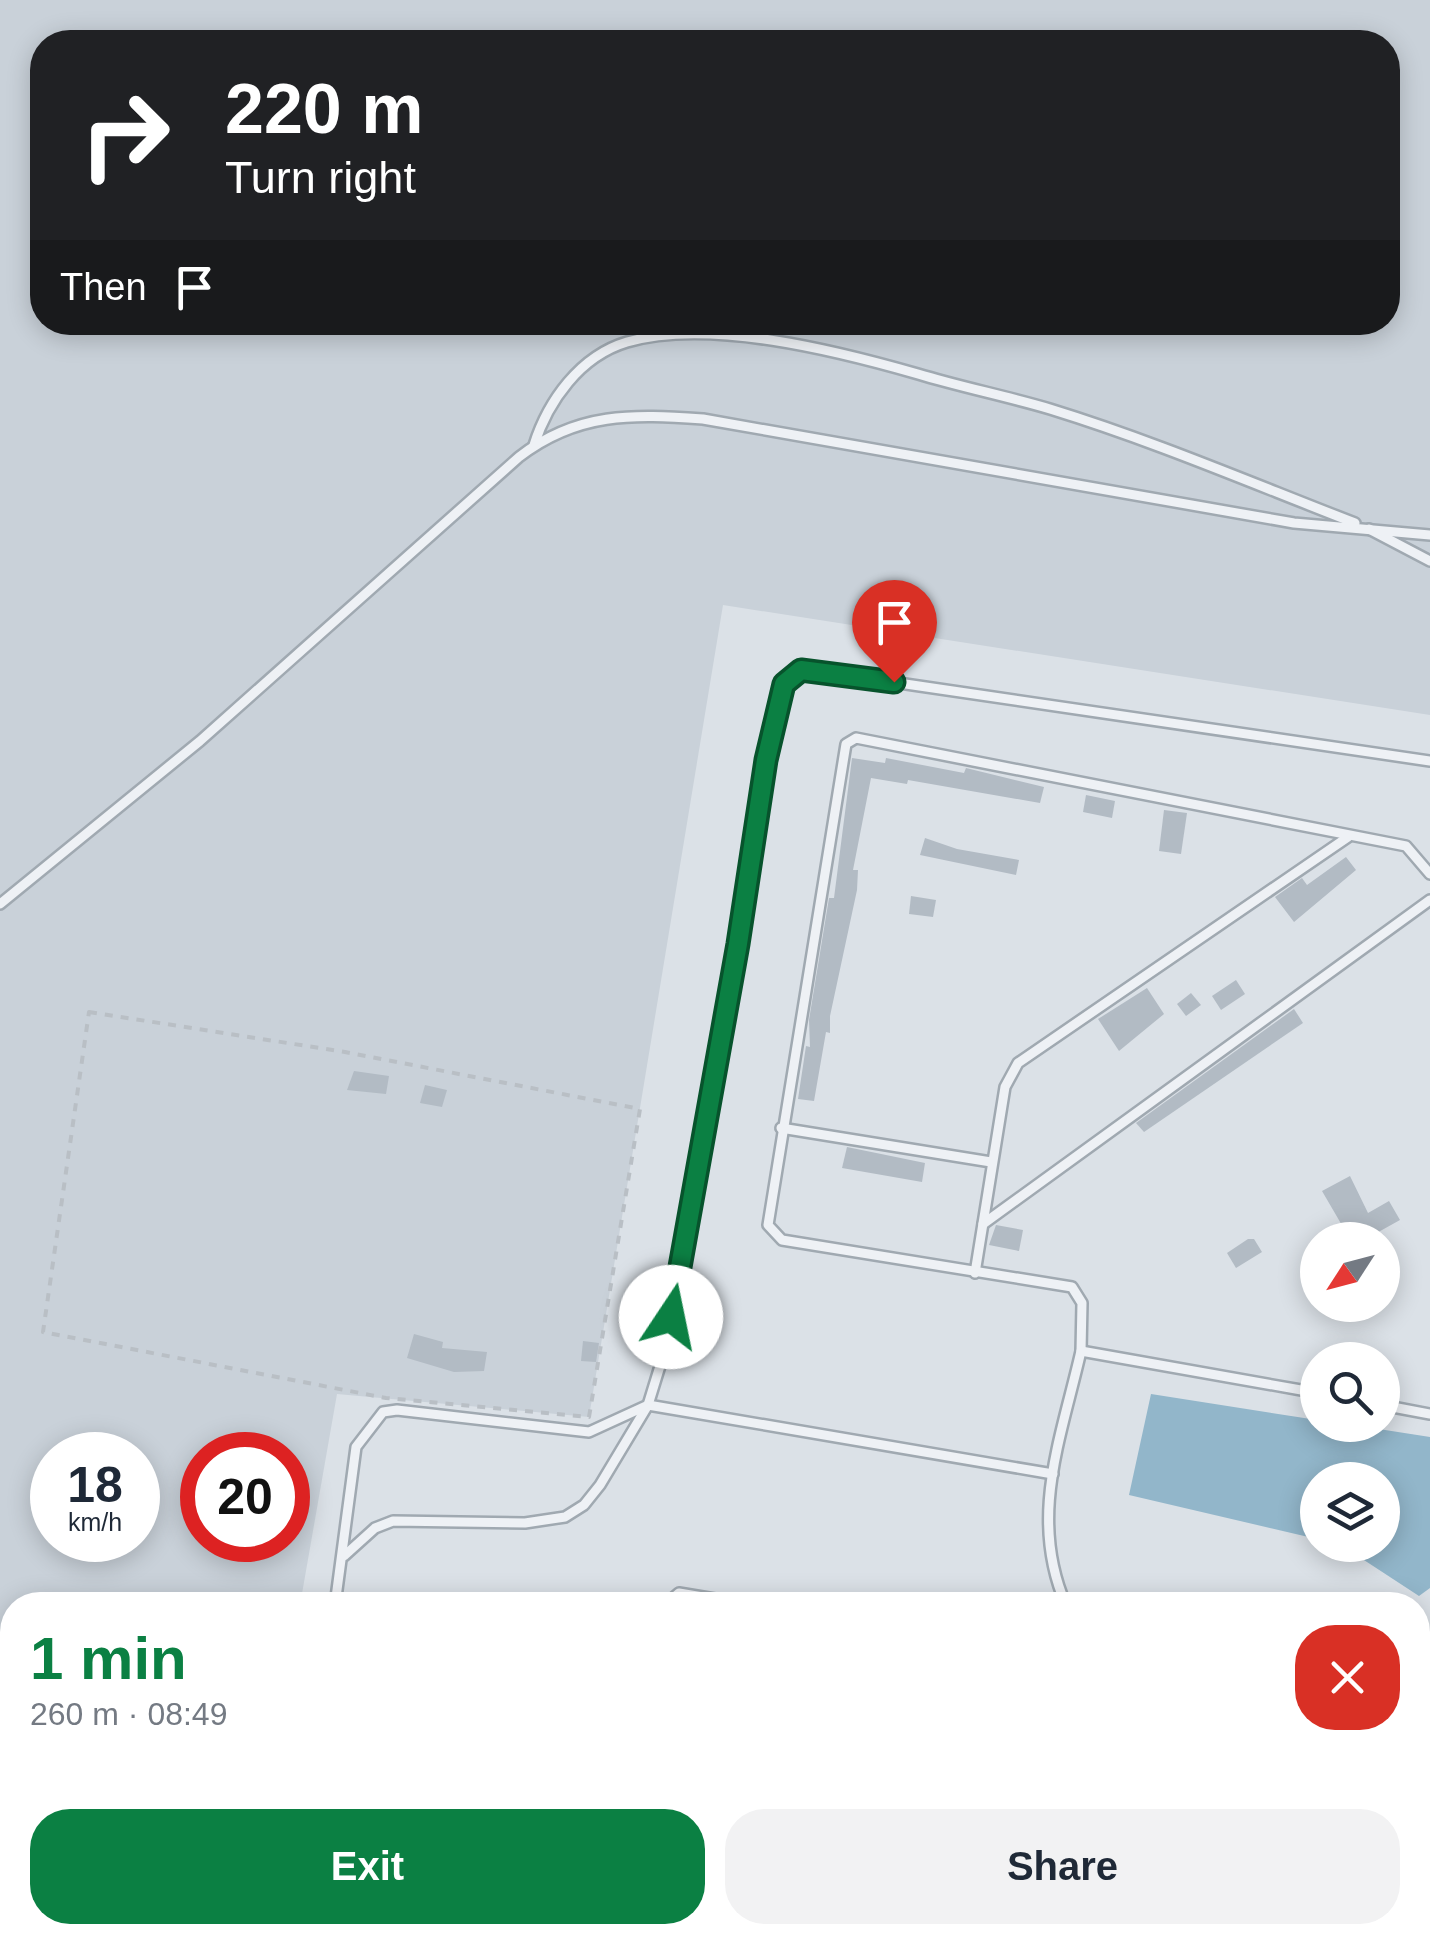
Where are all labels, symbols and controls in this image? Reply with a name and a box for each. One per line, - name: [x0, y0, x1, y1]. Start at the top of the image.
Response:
- icon: right: [60, 70, 190, 200]
- text: 220 m: [225, 70, 423, 148]
- text: Turn right: [225, 152, 416, 203]
- icon: arrive: [167, 260, 222, 315]
- text: Then: [60, 266, 147, 308]
- pin: [852, 580, 937, 683]
- icon: arrive: [867, 595, 922, 650]
- north arrow: [1300, 1222, 1400, 1322]
- map controls: [1300, 1222, 1400, 1562]
- position arrow: [619, 1265, 723, 1369]
- button: search: [1300, 1342, 1400, 1442]
- speed limit sign: 20: [180, 1432, 310, 1562]
- text: 18: [67, 1457, 123, 1513]
- button: layers: [1300, 1462, 1400, 1562]
- text: km/h: [68, 1508, 122, 1536]
- text: 1 min: [30, 1625, 187, 1692]
- button: close: [1295, 1625, 1400, 1730]
- text: 260 m · 08:49: [30, 1696, 227, 1732]
- button: Exit: [30, 1809, 705, 1924]
- button: Share: [725, 1809, 1400, 1924]

